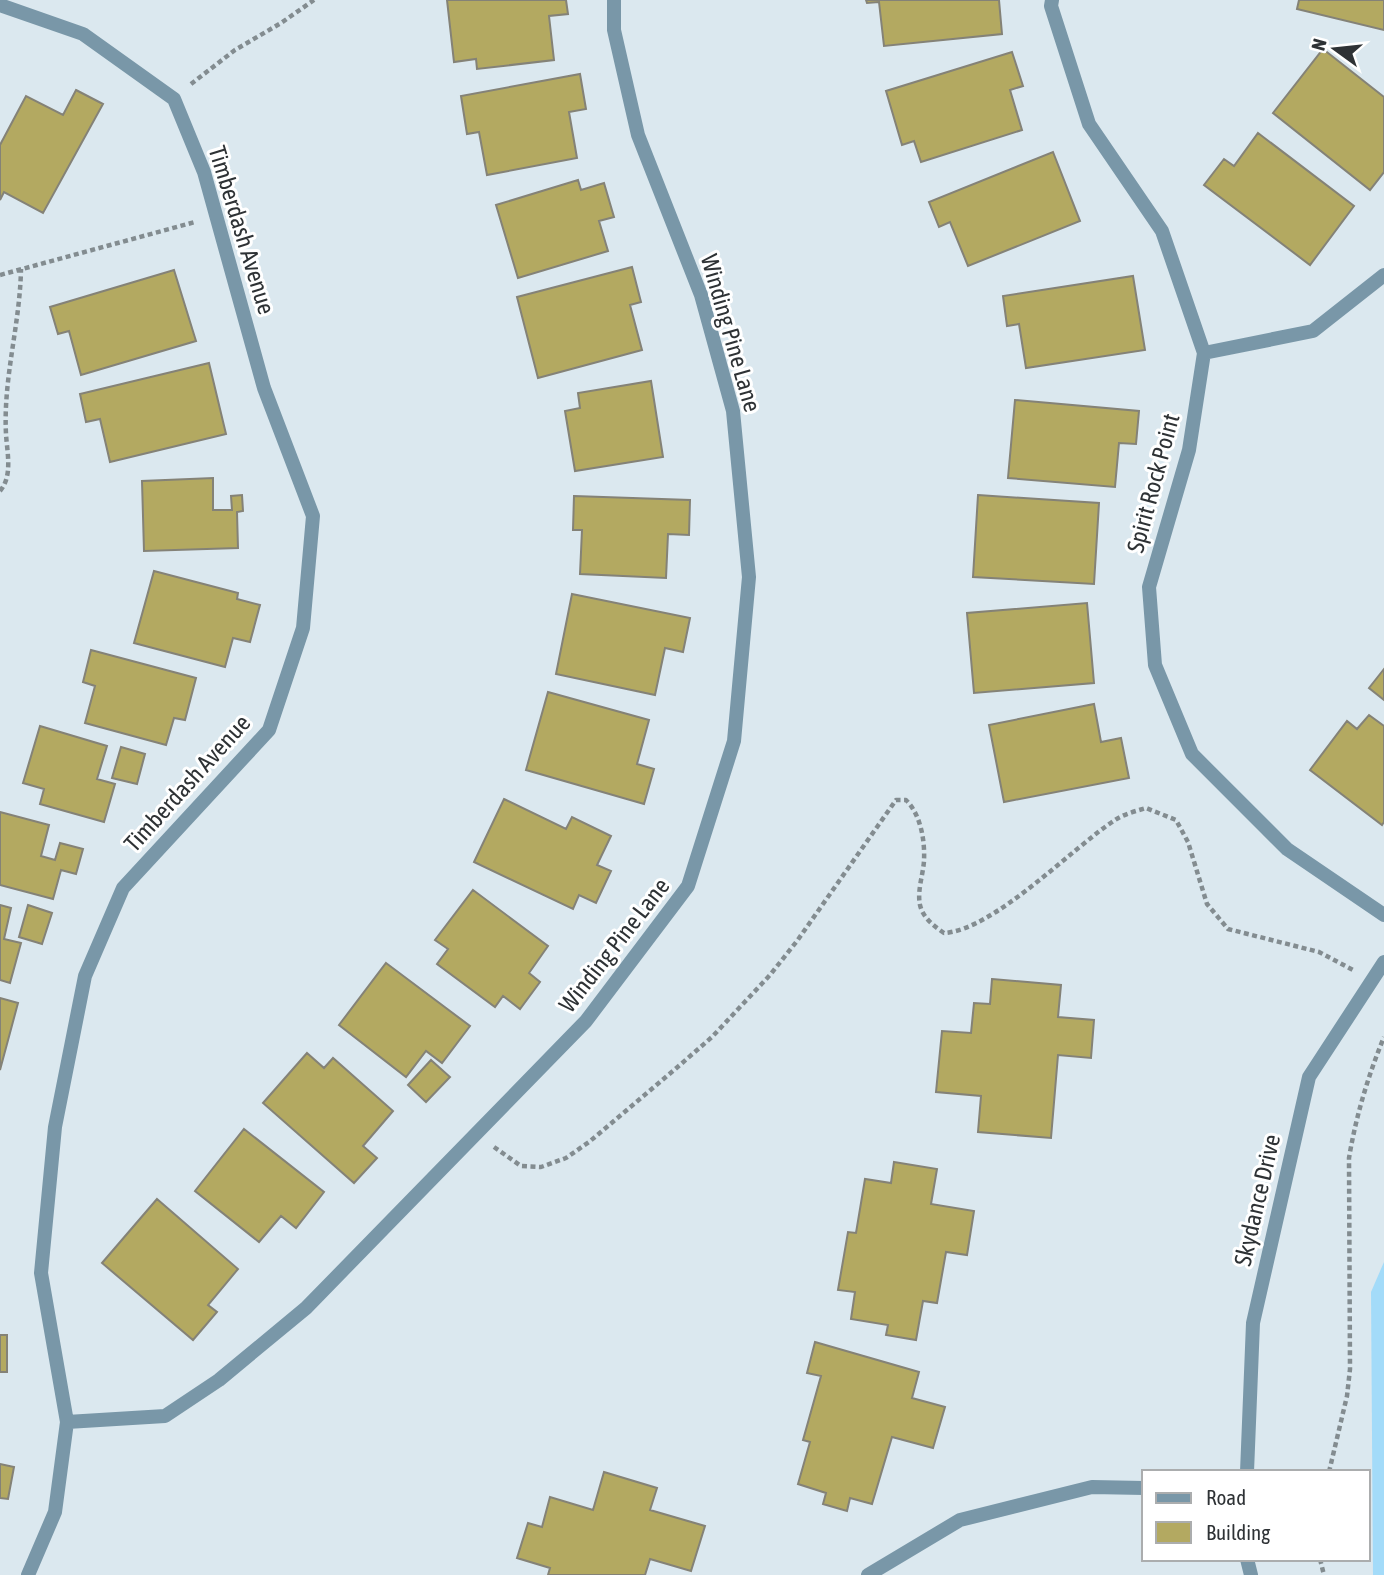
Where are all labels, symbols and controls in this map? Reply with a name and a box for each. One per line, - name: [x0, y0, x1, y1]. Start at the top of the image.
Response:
- north arrow: [1300, 14, 1370, 84]
- text: N: [1307, 36, 1331, 53]
- street label: Timberdash Avenue: [204, 143, 280, 317]
- street label: Winding Pine Lane: [696, 251, 766, 415]
- street label: Spirit Rock Point: [1121, 411, 1185, 555]
- street label: Timberdash Avenue: [119, 709, 255, 857]
- street label: Winding Pine Lane: [553, 873, 675, 1017]
- street label: Skydance Drive: [1229, 1132, 1285, 1268]
- legend: [1142, 1470, 1370, 1561]
- text: Road: [1206, 1485, 1246, 1509]
- text: Building: [1206, 1520, 1270, 1544]

